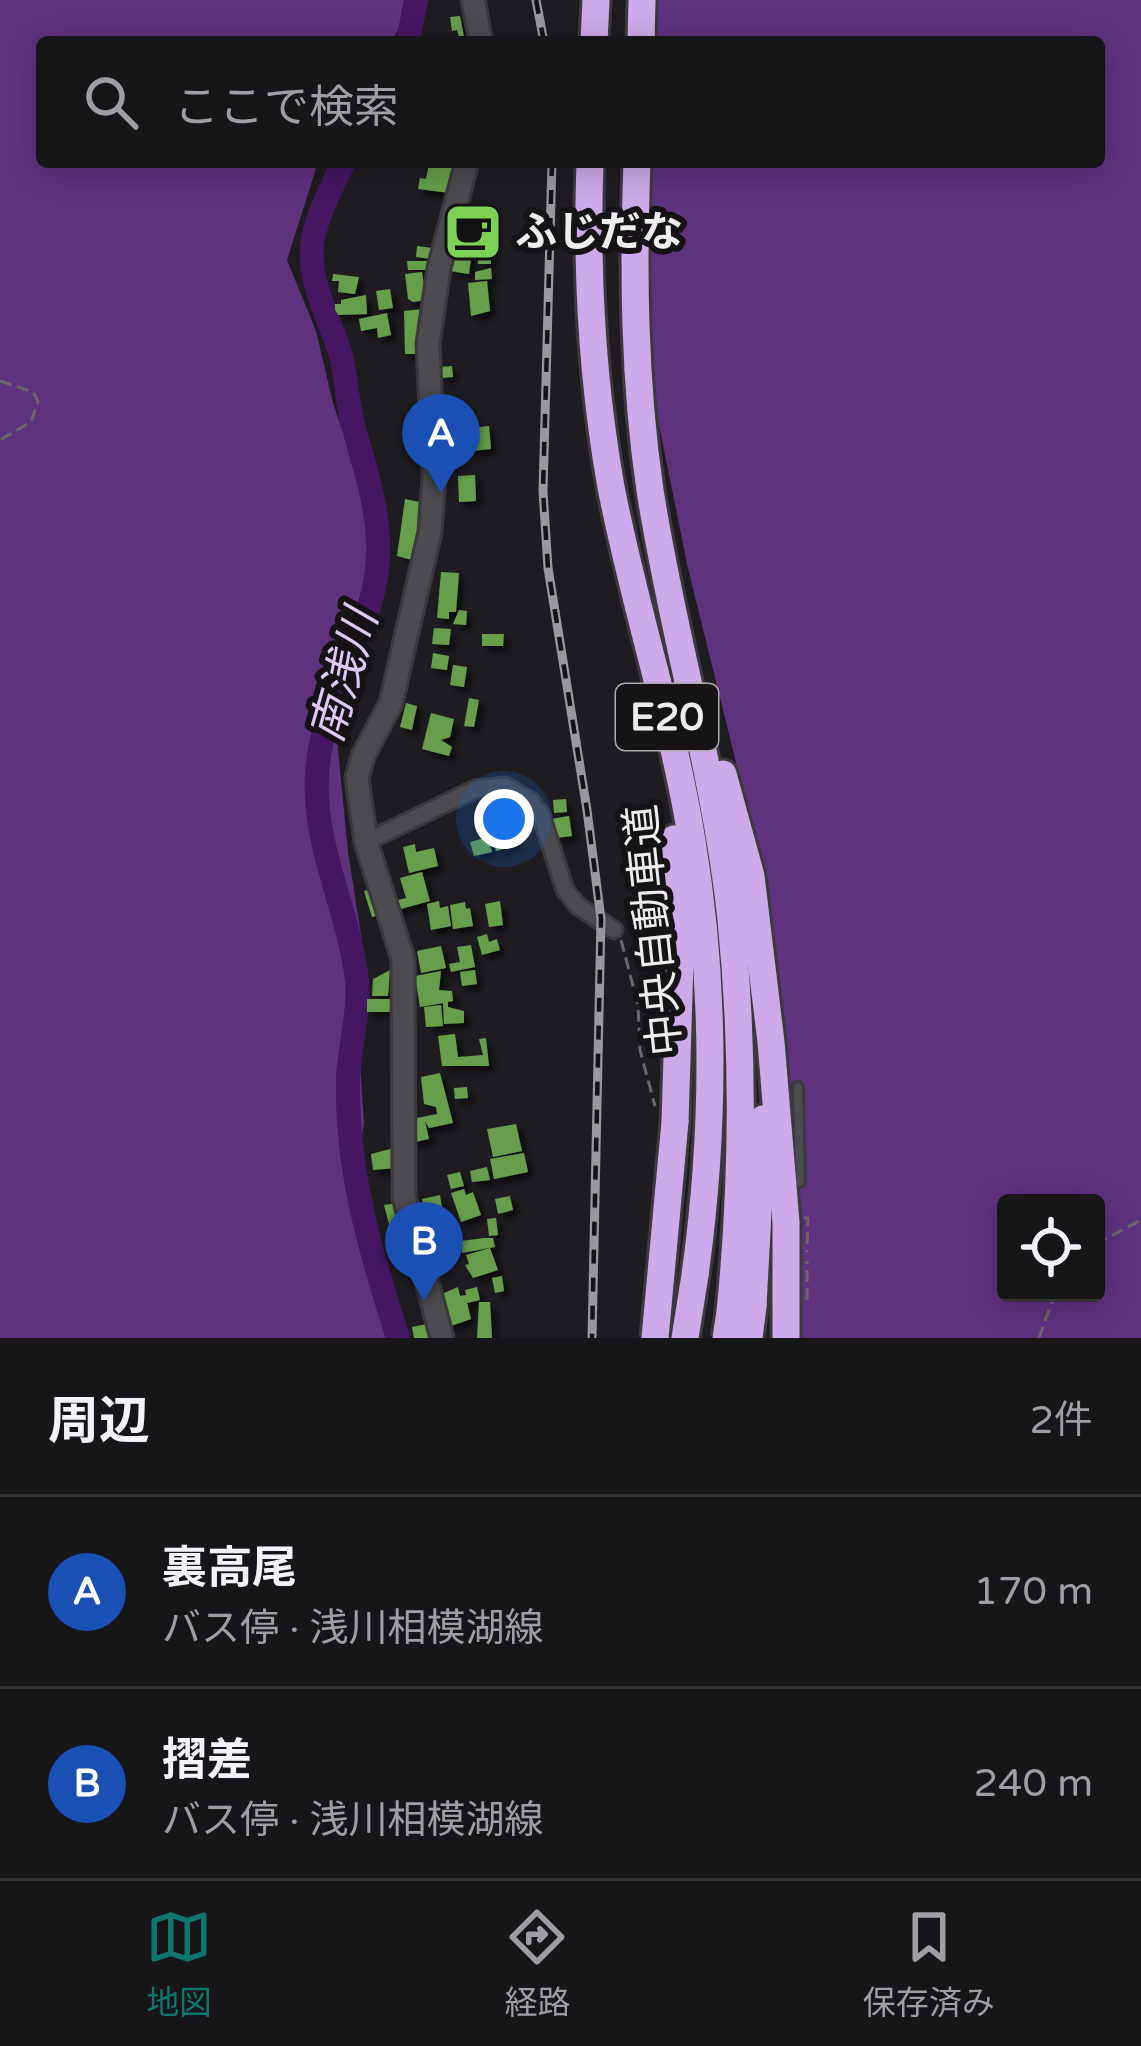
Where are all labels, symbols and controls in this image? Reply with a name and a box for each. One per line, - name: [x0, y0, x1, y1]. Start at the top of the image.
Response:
- search box: [36, 36, 1105, 168]
- icon: search: [78, 69, 144, 135]
- text: ここで検索: [174, 81, 399, 135]
- cafe icon: ふじだな: [442, 201, 504, 263]
- place label: ふじだな: [515, 207, 683, 258]
- pin: A: [402, 394, 480, 493]
- water label: 南浅川: [300, 600, 391, 748]
- road number: E20: [616, 684, 718, 750]
- your location: [474, 789, 534, 849]
- street label: 中央自動車道: [615, 802, 693, 1058]
- map controls: [997, 1194, 1105, 1302]
- button: locate: [997, 1194, 1105, 1302]
- pin: B: [385, 1202, 463, 1301]
- text: 周辺: [48, 1391, 150, 1453]
- text: 2件: [1030, 1397, 1093, 1444]
- text: 裏高尾: [162, 1542, 297, 1596]
- text: A: [72, 1568, 102, 1615]
- text: 170 m: [974, 1568, 1093, 1615]
- text: バス停 · 浅川相模湖線: [162, 1605, 543, 1652]
- text: 摺差: [162, 1734, 252, 1788]
- text: B: [73, 1760, 101, 1807]
- text: 240 m: [974, 1760, 1093, 1807]
- text: バス停 · 浅川相模湖線: [162, 1797, 543, 1844]
- tab: 地図: [146, 1904, 212, 2024]
- tab: 経路: [504, 1904, 570, 2024]
- tab: 保存済み: [863, 1904, 995, 2024]

